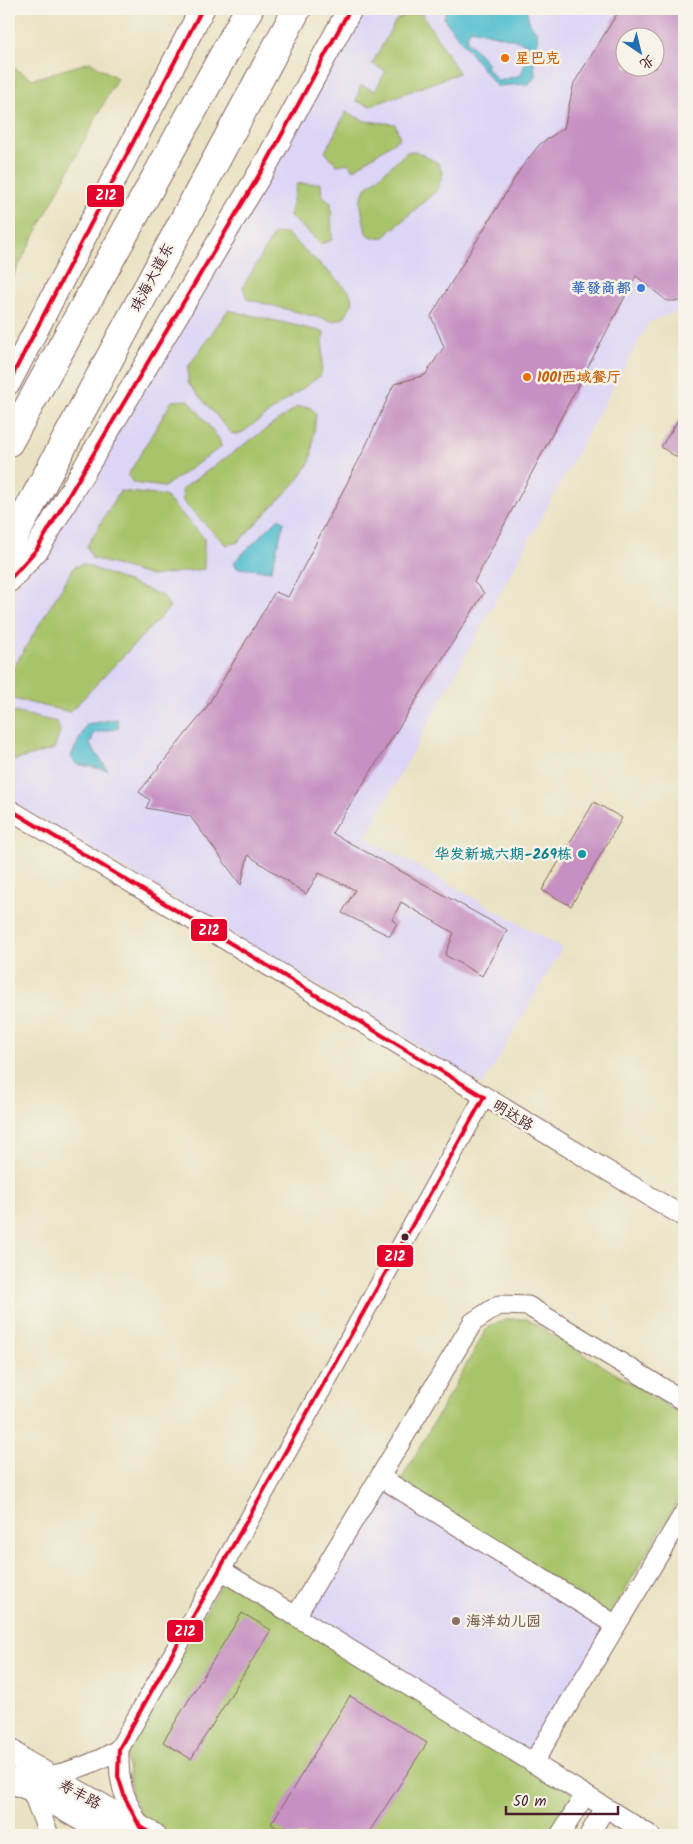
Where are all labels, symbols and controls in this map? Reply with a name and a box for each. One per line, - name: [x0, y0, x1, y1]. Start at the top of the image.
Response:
- north arrow: [616, 28, 666, 78]
- place label: 星巴克: [515, 47, 560, 71]
- text: 北: [635, 49, 659, 75]
- marker: 星巴克: [499, 52, 511, 64]
- line badge: Z12: [86, 184, 125, 208]
- text: Z12: [95, 185, 117, 207]
- street label: 珠海大道东: [125, 239, 181, 316]
- place label: 華發商都: [571, 277, 631, 301]
- marker: 華發商都: [635, 282, 647, 294]
- place label: 1001西域餐厅: [537, 366, 621, 390]
- marker: 1001西域餐厅: [521, 371, 533, 383]
- place label: 华发新城六期-269栋: [435, 843, 572, 867]
- marker: 华发新城六期-269栋: [576, 848, 588, 860]
- line badge: Z12: [190, 918, 228, 942]
- text: Z12: [198, 920, 220, 942]
- street label: 明达路: [487, 1094, 538, 1138]
- unlabelled marker: [400, 1232, 410, 1242]
- line badge: Z12: [376, 1244, 414, 1268]
- text: Z12: [384, 1246, 406, 1268]
- place label: 海洋幼儿园: [466, 1610, 541, 1634]
- marker: 海洋幼儿园: [450, 1615, 462, 1627]
- line badge: Z12: [166, 1619, 204, 1643]
- text: Z12: [174, 1621, 196, 1643]
- street label: 寿丰路: [54, 1773, 105, 1816]
- scale bar: [506, 1784, 618, 1816]
- text: 50 m: [513, 1790, 547, 1814]

